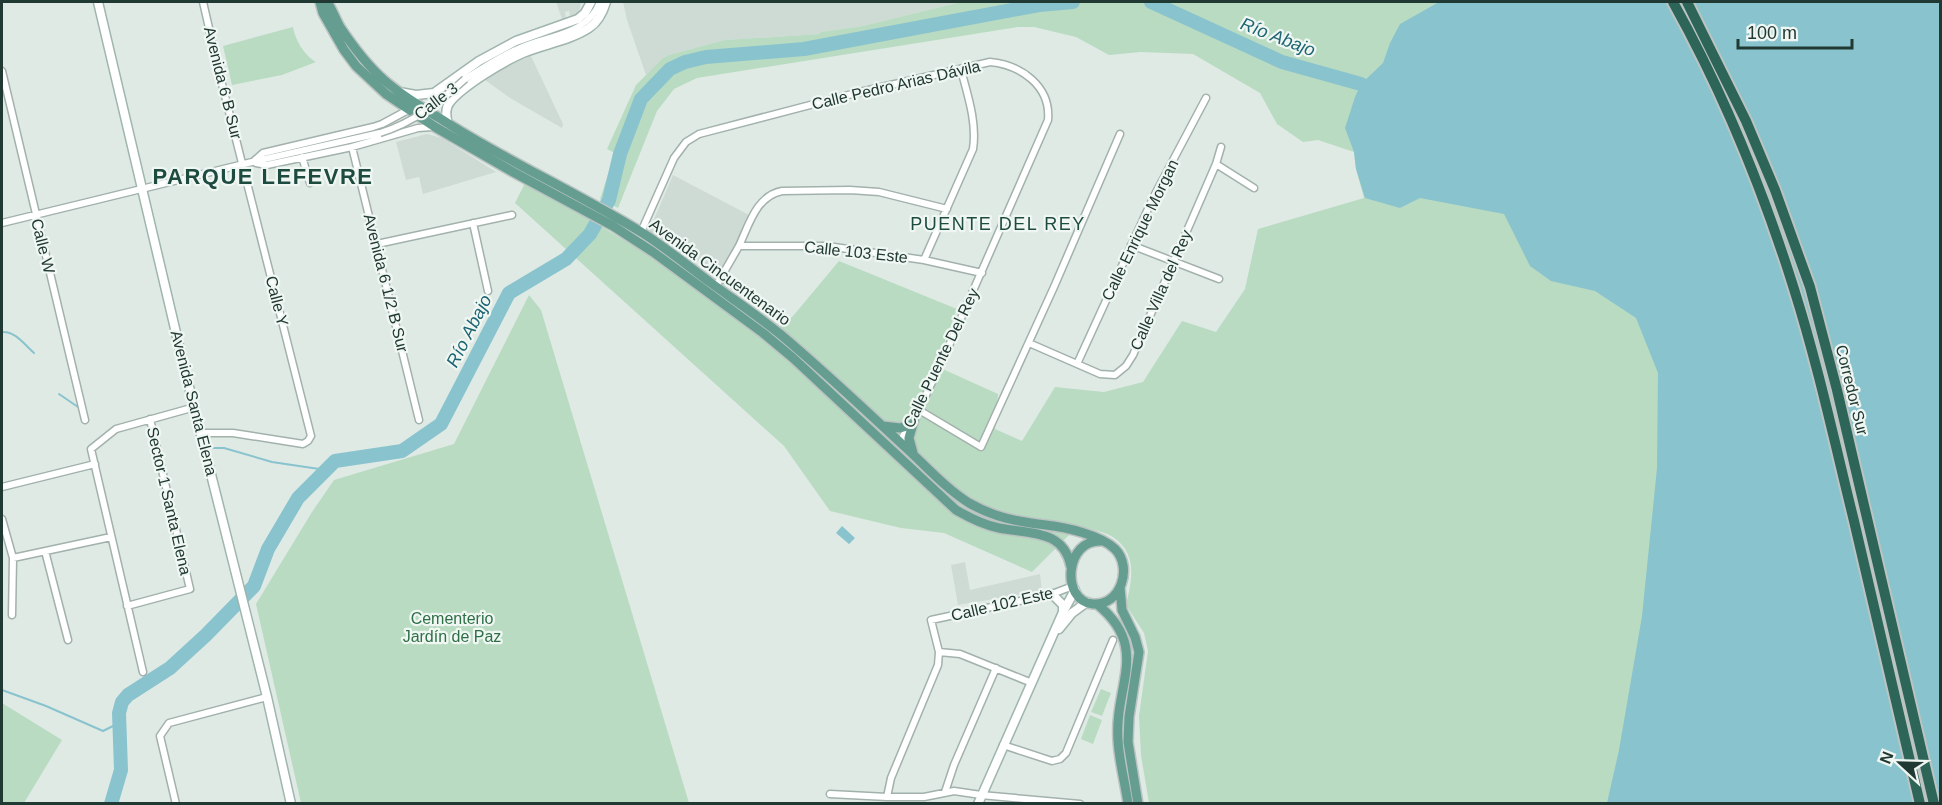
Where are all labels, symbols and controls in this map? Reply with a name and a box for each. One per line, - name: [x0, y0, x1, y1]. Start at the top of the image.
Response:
- scale bar: [1738, 12, 1852, 50]
- water label: Río Abajo: [1238, 14, 1318, 60]
- text: 100 m: [1747, 23, 1797, 43]
- street label: Avenida 6 B Sur: [201, 25, 245, 142]
- street label: Calle Pedro Arias Dávila: [810, 57, 982, 113]
- street label: Calle 3: [411, 79, 461, 123]
- street label: Calle Enrique Morgan: [1098, 157, 1182, 303]
- district label: PARQUE LEFEVRE: [152, 164, 374, 189]
- street label: Avenida 6 1/2 B Sur: [361, 212, 412, 355]
- district label: PUENTE DEL REY: [910, 214, 1086, 234]
- street label: Avenida Cincuentenario: [646, 215, 794, 329]
- street label: Calle W: [28, 217, 58, 276]
- street label: Calle Villa del Rey: [1127, 227, 1195, 353]
- street label: Calle 103 Este: [803, 238, 909, 266]
- street label: Calle Y: [263, 274, 292, 328]
- street label: Calle Puente Del Rey: [900, 286, 982, 430]
- water label: Río Abajo: [442, 292, 496, 370]
- street label: Avenida Santa Elena: [168, 329, 220, 478]
- street label: Corredor Sur: [1833, 343, 1872, 438]
- street label: Sector 1 Santa Elena: [144, 425, 194, 577]
- street label: Calle 102 Este: [949, 584, 1055, 624]
- park label: Cementerio Jardín de Paz: [403, 610, 501, 645]
- north arrow: [1870, 733, 1930, 793]
- text: N: [1877, 749, 1897, 766]

